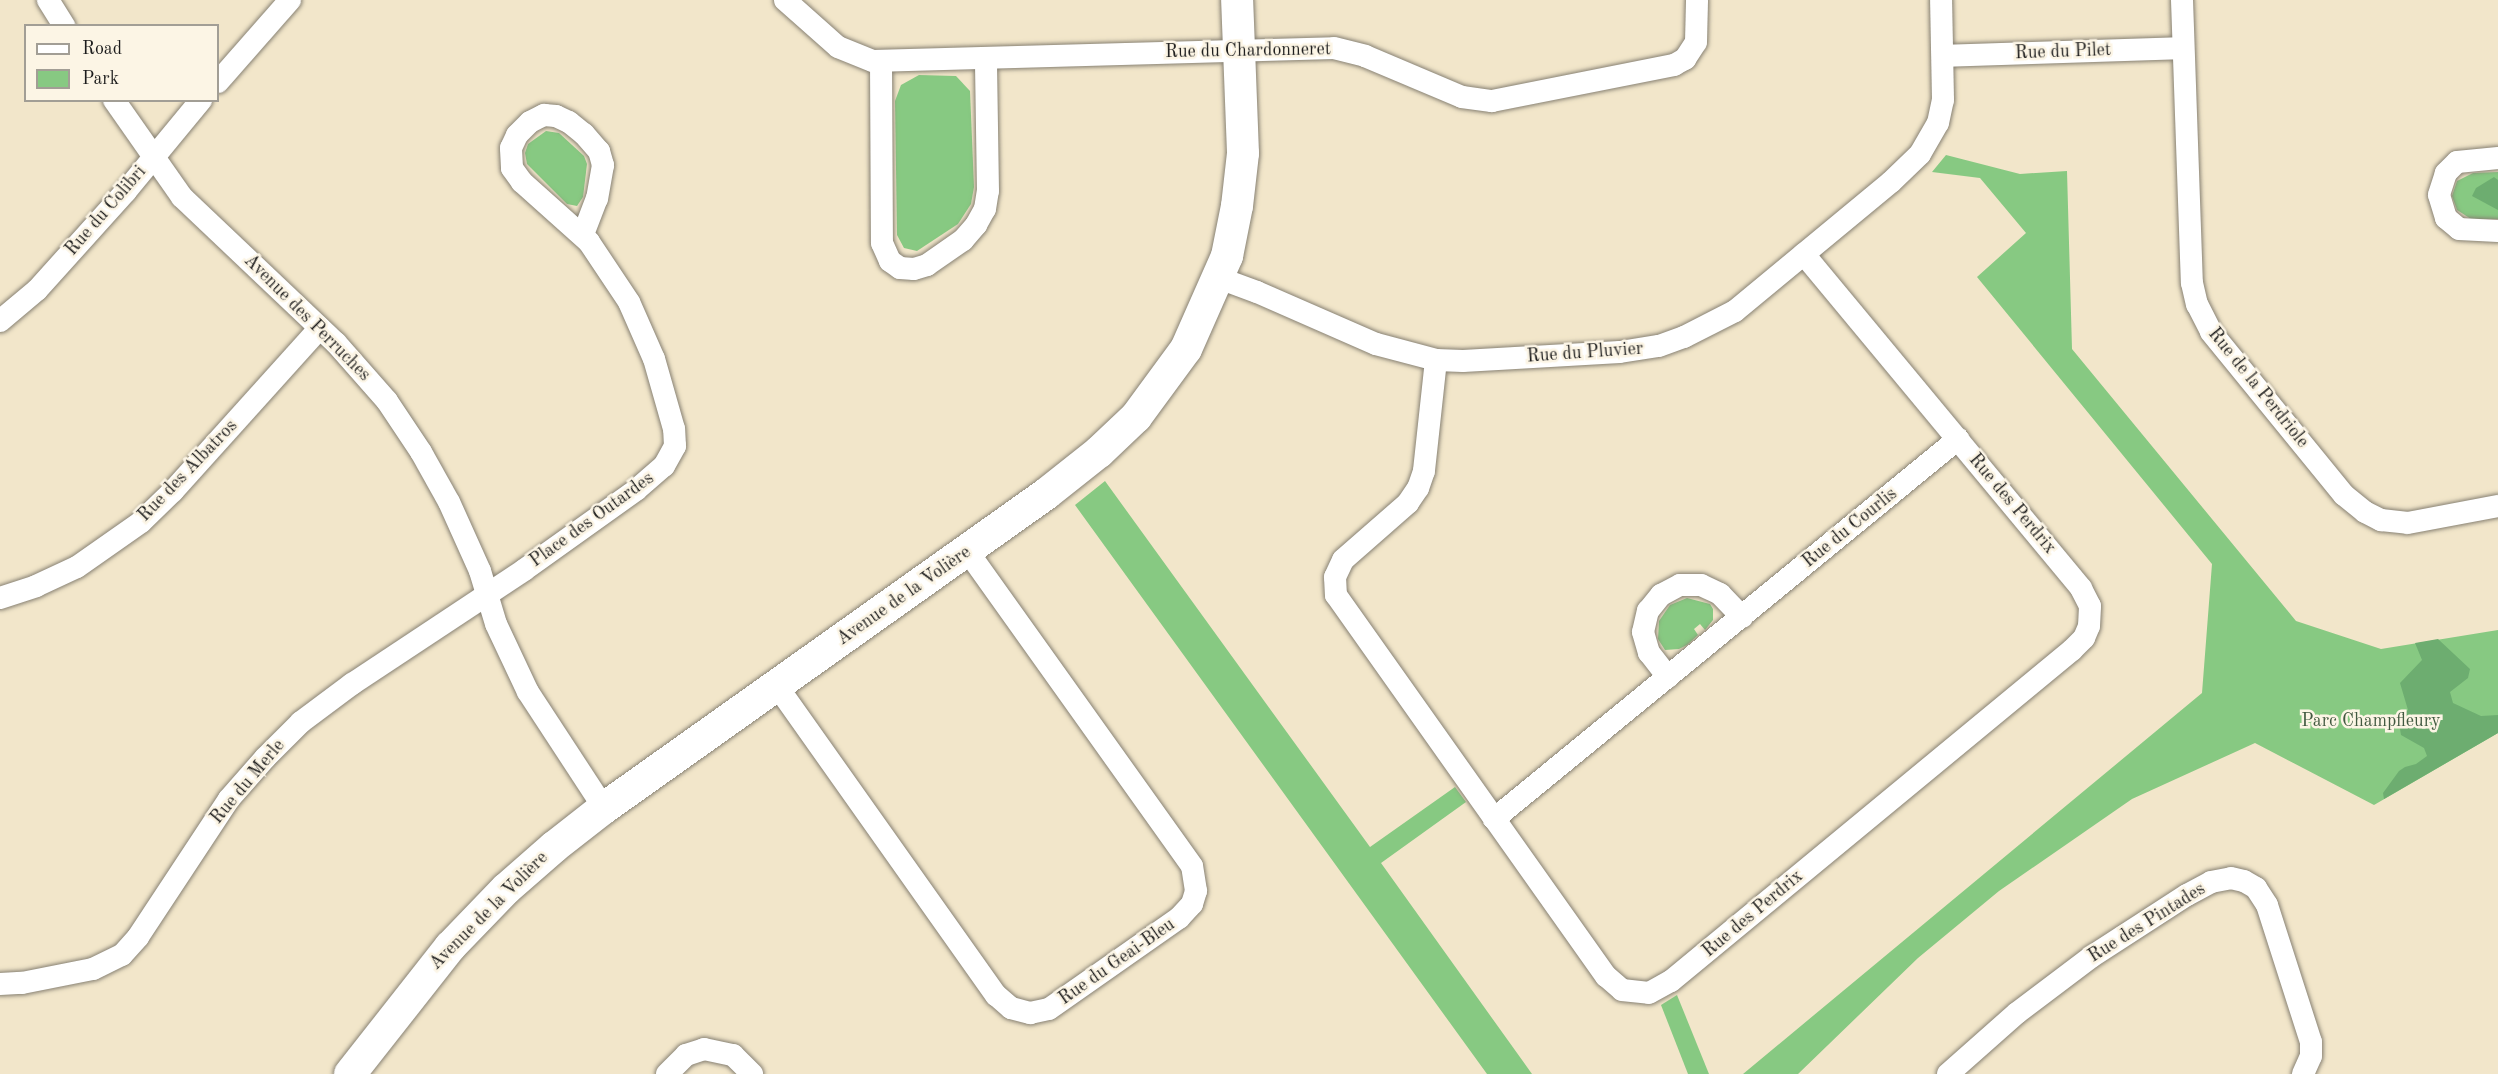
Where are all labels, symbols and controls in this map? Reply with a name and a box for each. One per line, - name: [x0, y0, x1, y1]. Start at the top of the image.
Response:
- legend: [24, 24, 219, 102]
- street label: Rue du Chardonneret: [1165, 39, 1331, 63]
- text: Road: [82, 40, 122, 58]
- street label: Rue du Pilet: [2014, 40, 2112, 64]
- text: Park: [82, 70, 119, 88]
- street label: Rue du Colibri: [61, 162, 151, 260]
- street label: Avenue des Perruches: [239, 250, 375, 386]
- street label: Rue de la Perdriole: [2203, 324, 2313, 452]
- street label: Rue du Pluvier: [1526, 338, 1644, 368]
- street label: Rue des Albatros: [134, 415, 242, 527]
- street label: Rue des Perdrix: [1964, 449, 2060, 559]
- street label: Place des Outardes: [526, 468, 658, 572]
- street label: Rue du Courlis: [1798, 483, 1902, 573]
- street label: Avenue de la Volière: [833, 542, 975, 650]
- park label: Parc Champfleury: [2301, 710, 2441, 732]
- street label: Rue du Merle: [206, 735, 290, 829]
- street label: Avenue de la Volière: [425, 847, 553, 975]
- street label: Rue des Perdrix: [1698, 866, 1808, 962]
- street label: Rue des Pintades: [2085, 878, 2209, 968]
- street label: Rue du Geai-Bleu: [1055, 914, 1179, 1010]

